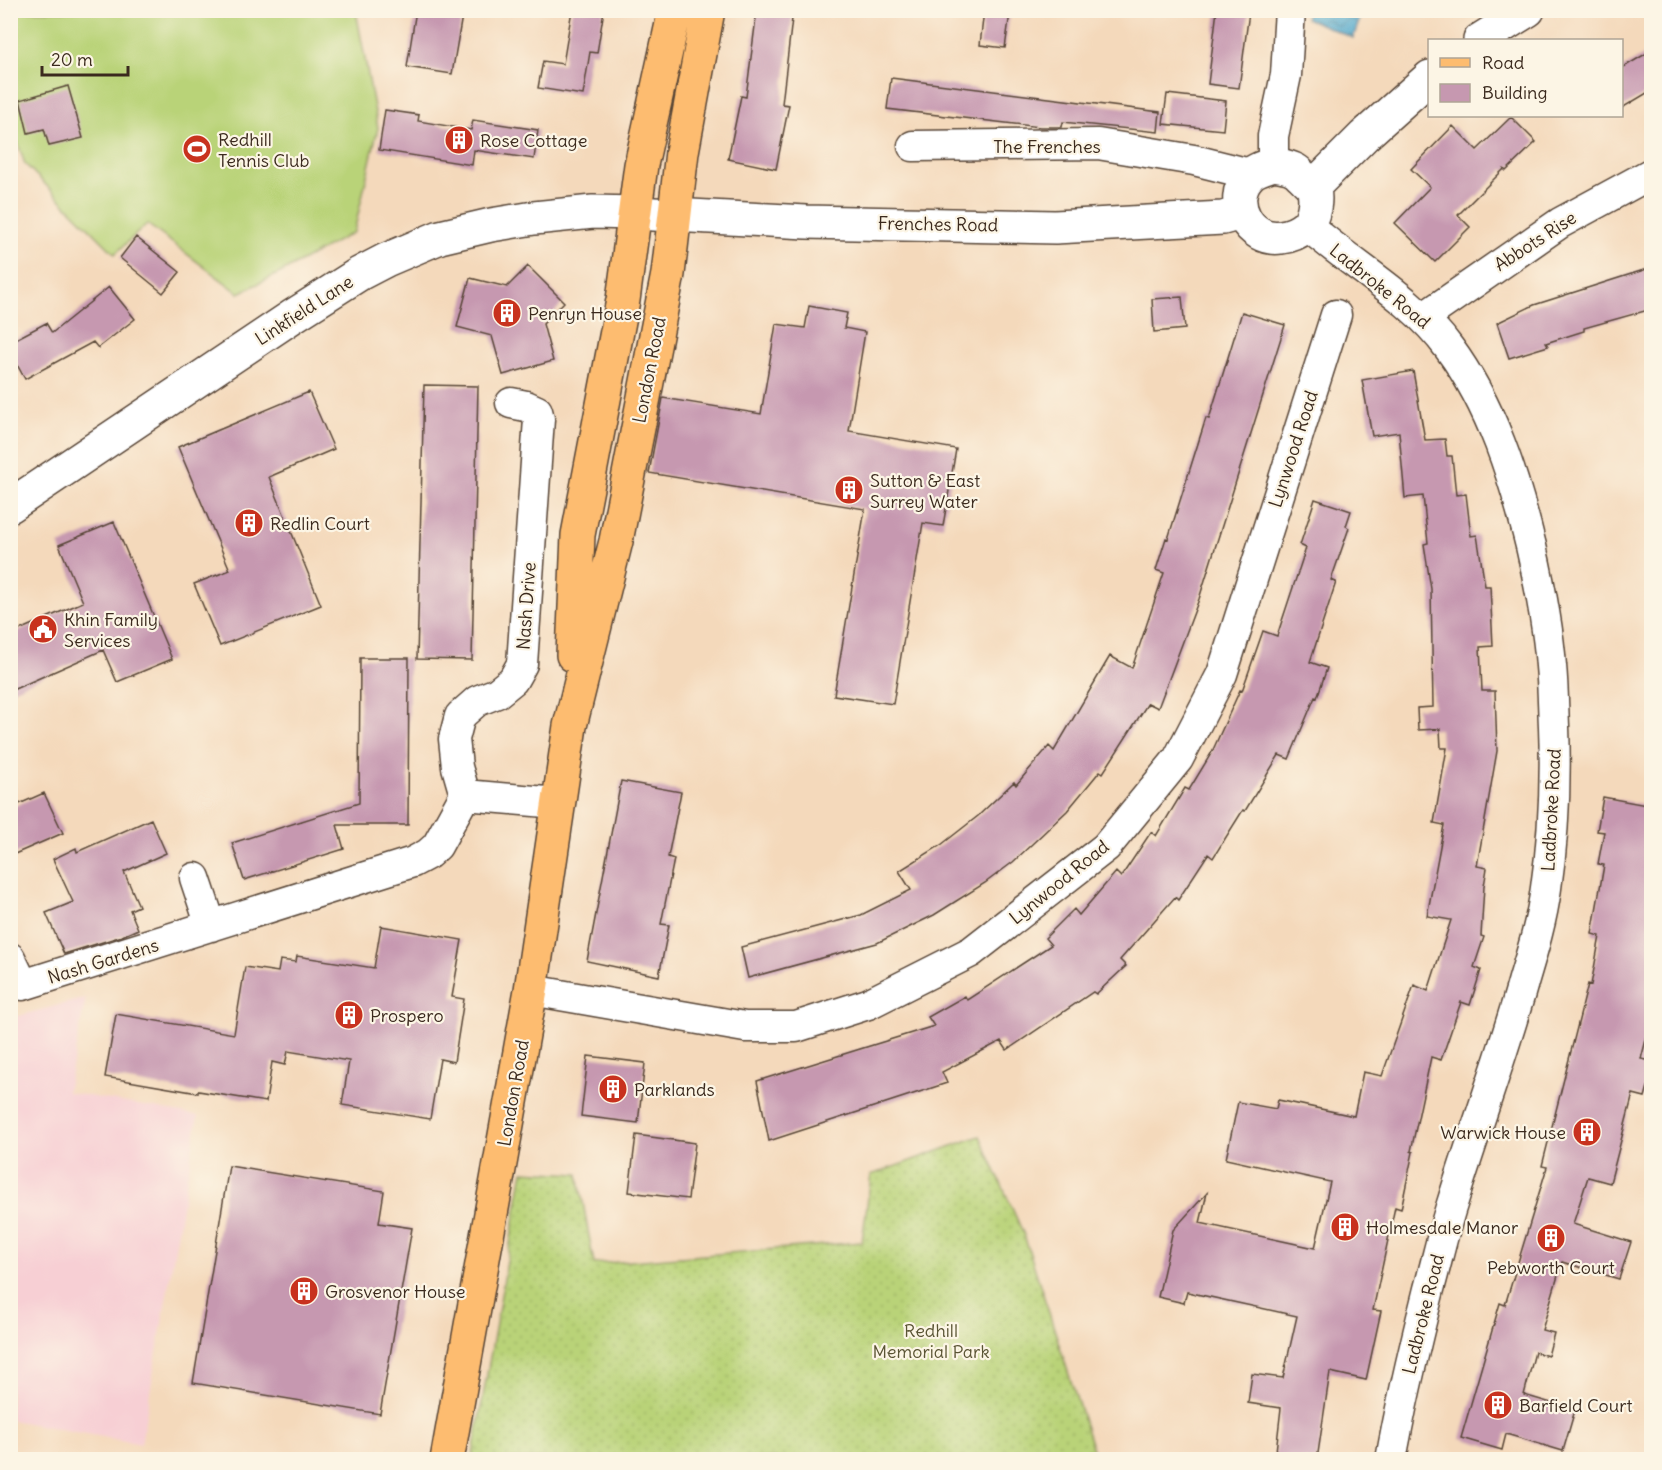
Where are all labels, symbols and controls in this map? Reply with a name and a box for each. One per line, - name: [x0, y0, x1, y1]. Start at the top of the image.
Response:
- scale bar: [42, 39, 128, 77]
- legend: [1428, 39, 1623, 117]
- text: 20 m: [51, 48, 93, 71]
- text: Road: [1482, 51, 1525, 74]
- text: Building: [1482, 81, 1547, 104]
- building icon: Rose Cottage: [443, 124, 475, 156]
- place label: Redhill Tennis Club: [218, 128, 310, 172]
- place label: Rose Cottage: [480, 129, 587, 152]
- sports icon: Redhill Tennis Club: [181, 133, 213, 165]
- street label: The Frenches: [993, 135, 1101, 158]
- street label: Abbots Rise: [1490, 206, 1580, 276]
- street label: Frenches Road: [878, 211, 999, 237]
- street label: Ladbroke Road: [1325, 238, 1435, 334]
- street label: Linkfield Lane: [251, 270, 357, 350]
- building icon: Penryn House: [491, 297, 523, 329]
- place label: Penryn House: [528, 302, 642, 325]
- street label: London Road: [627, 315, 671, 425]
- street label: Lynwood Road: [1263, 387, 1323, 510]
- place label: Sutton & East Surrey Water: [870, 469, 980, 513]
- building icon: Sutton & East Surrey Water: [833, 474, 865, 506]
- building icon: Redlin Court: [233, 507, 265, 539]
- place label: Redlin Court: [270, 512, 370, 535]
- street label: Nash Drive: [511, 561, 541, 651]
- place label: Khin Family Services: [64, 608, 158, 652]
- public building icon: Khin Family Services: [27, 613, 59, 645]
- street label: Ladbroke Road: [1536, 748, 1566, 872]
- street label: Lynwood Road: [1005, 835, 1114, 929]
- street label: Nash Gardens: [45, 933, 161, 989]
- building icon: Prospero: [333, 999, 365, 1031]
- place label: Prospero: [370, 1004, 444, 1027]
- street label: London Road: [492, 1038, 534, 1148]
- building icon: Parklands: [597, 1073, 629, 1105]
- place label: Parklands: [634, 1078, 715, 1101]
- building icon: Warwick House: [1571, 1116, 1603, 1148]
- place label: Warwick House: [1440, 1121, 1566, 1144]
- building icon: Holmesdale Manor: [1329, 1211, 1361, 1243]
- place label: Holmesdale Manor: [1366, 1216, 1519, 1239]
- building icon: Pebworth Court: [1535, 1222, 1567, 1254]
- street label: Ladbroke Road: [1397, 1251, 1449, 1376]
- place label: Pebworth Court: [1487, 1256, 1615, 1279]
- building icon: Grosvenor House: [288, 1275, 320, 1307]
- place label: Grosvenor House: [325, 1280, 466, 1303]
- park label: Redhill Memorial Park: [872, 1319, 990, 1363]
- building icon: Barfield Court: [1482, 1389, 1514, 1421]
- place label: Barfield Court: [1519, 1394, 1633, 1417]

